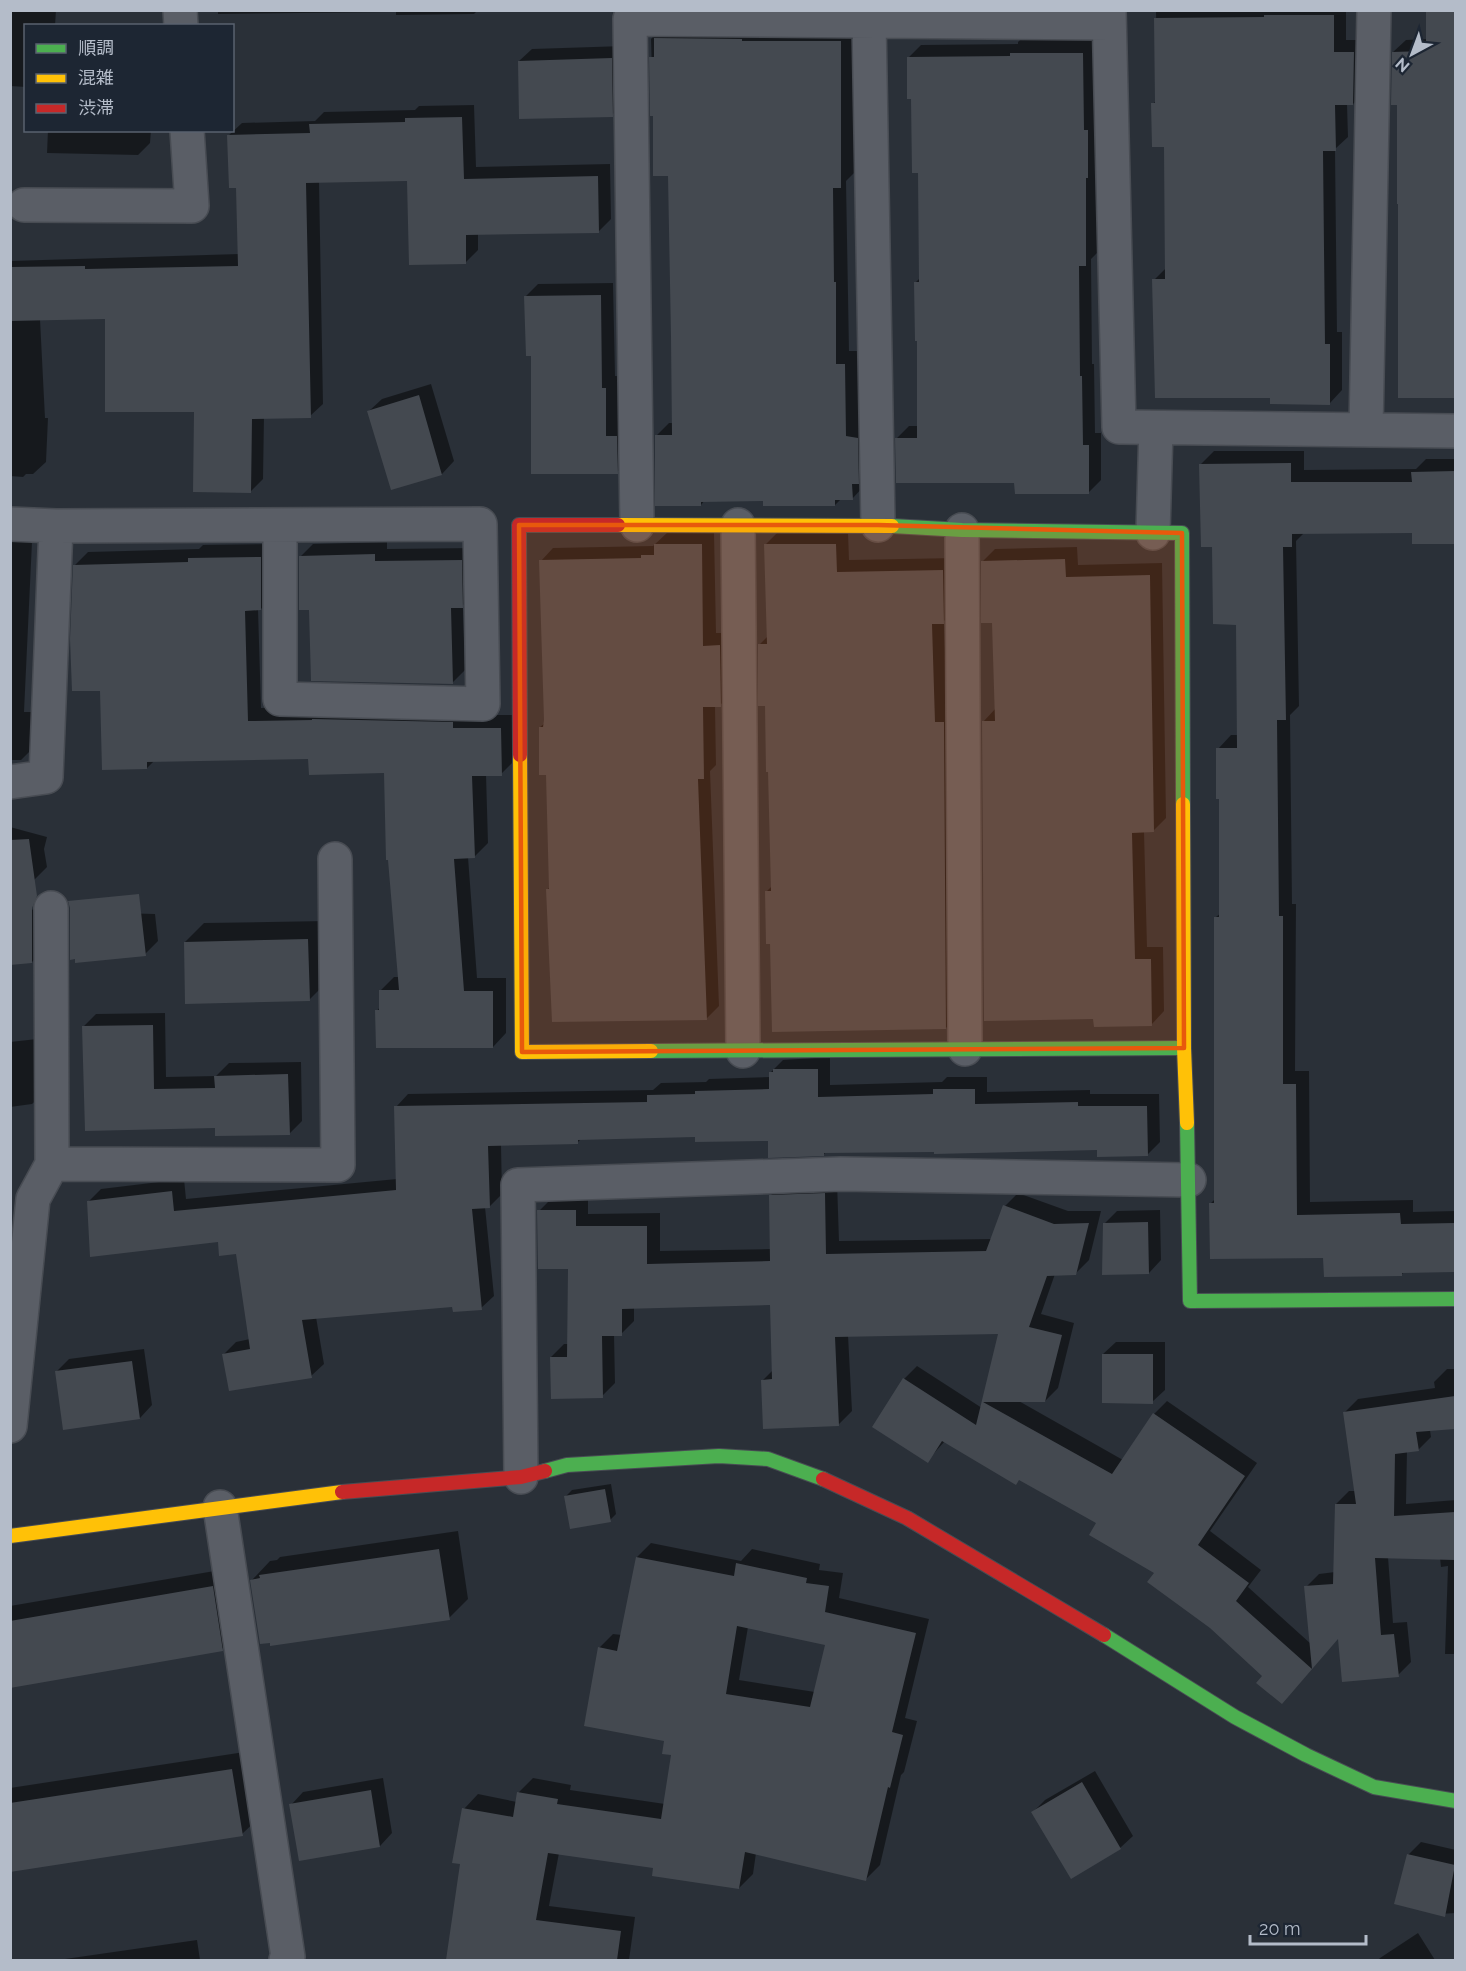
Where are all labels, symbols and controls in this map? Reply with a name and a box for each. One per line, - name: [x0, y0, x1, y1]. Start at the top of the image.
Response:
- legend: [24, 24, 234, 132]
- north arrow: [1382, 24, 1442, 84]
- text: 順調: [78, 37, 114, 58]
- text: N: [1392, 54, 1413, 76]
- text: 混雑: [78, 67, 114, 88]
- text: 渋滞: [78, 97, 114, 118]
- scale bar: [1250, 1908, 1366, 1946]
- text: 20 m: [1259, 1918, 1301, 1939]

